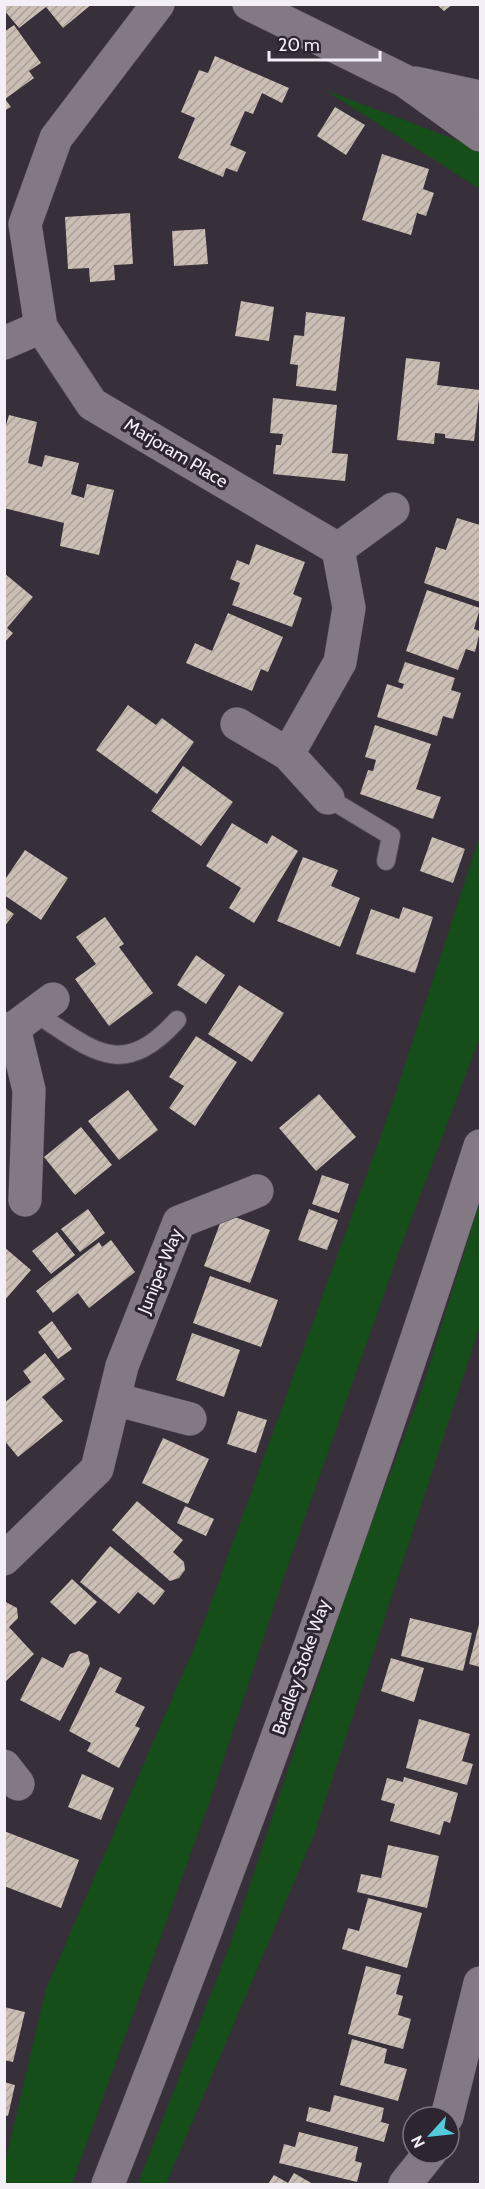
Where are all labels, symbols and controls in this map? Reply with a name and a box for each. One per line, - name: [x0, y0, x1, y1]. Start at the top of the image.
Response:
- scale bar: [269, 24, 380, 62]
- text: 20 m: [278, 34, 320, 56]
- street label: Marjoram Place: [120, 413, 232, 493]
- street label: Juniper Way: [132, 1225, 187, 1318]
- street label: Bradley Stoke Way: [267, 1596, 335, 1738]
- north arrow: [401, 2105, 461, 2165]
- text: N: [407, 2132, 429, 2151]

